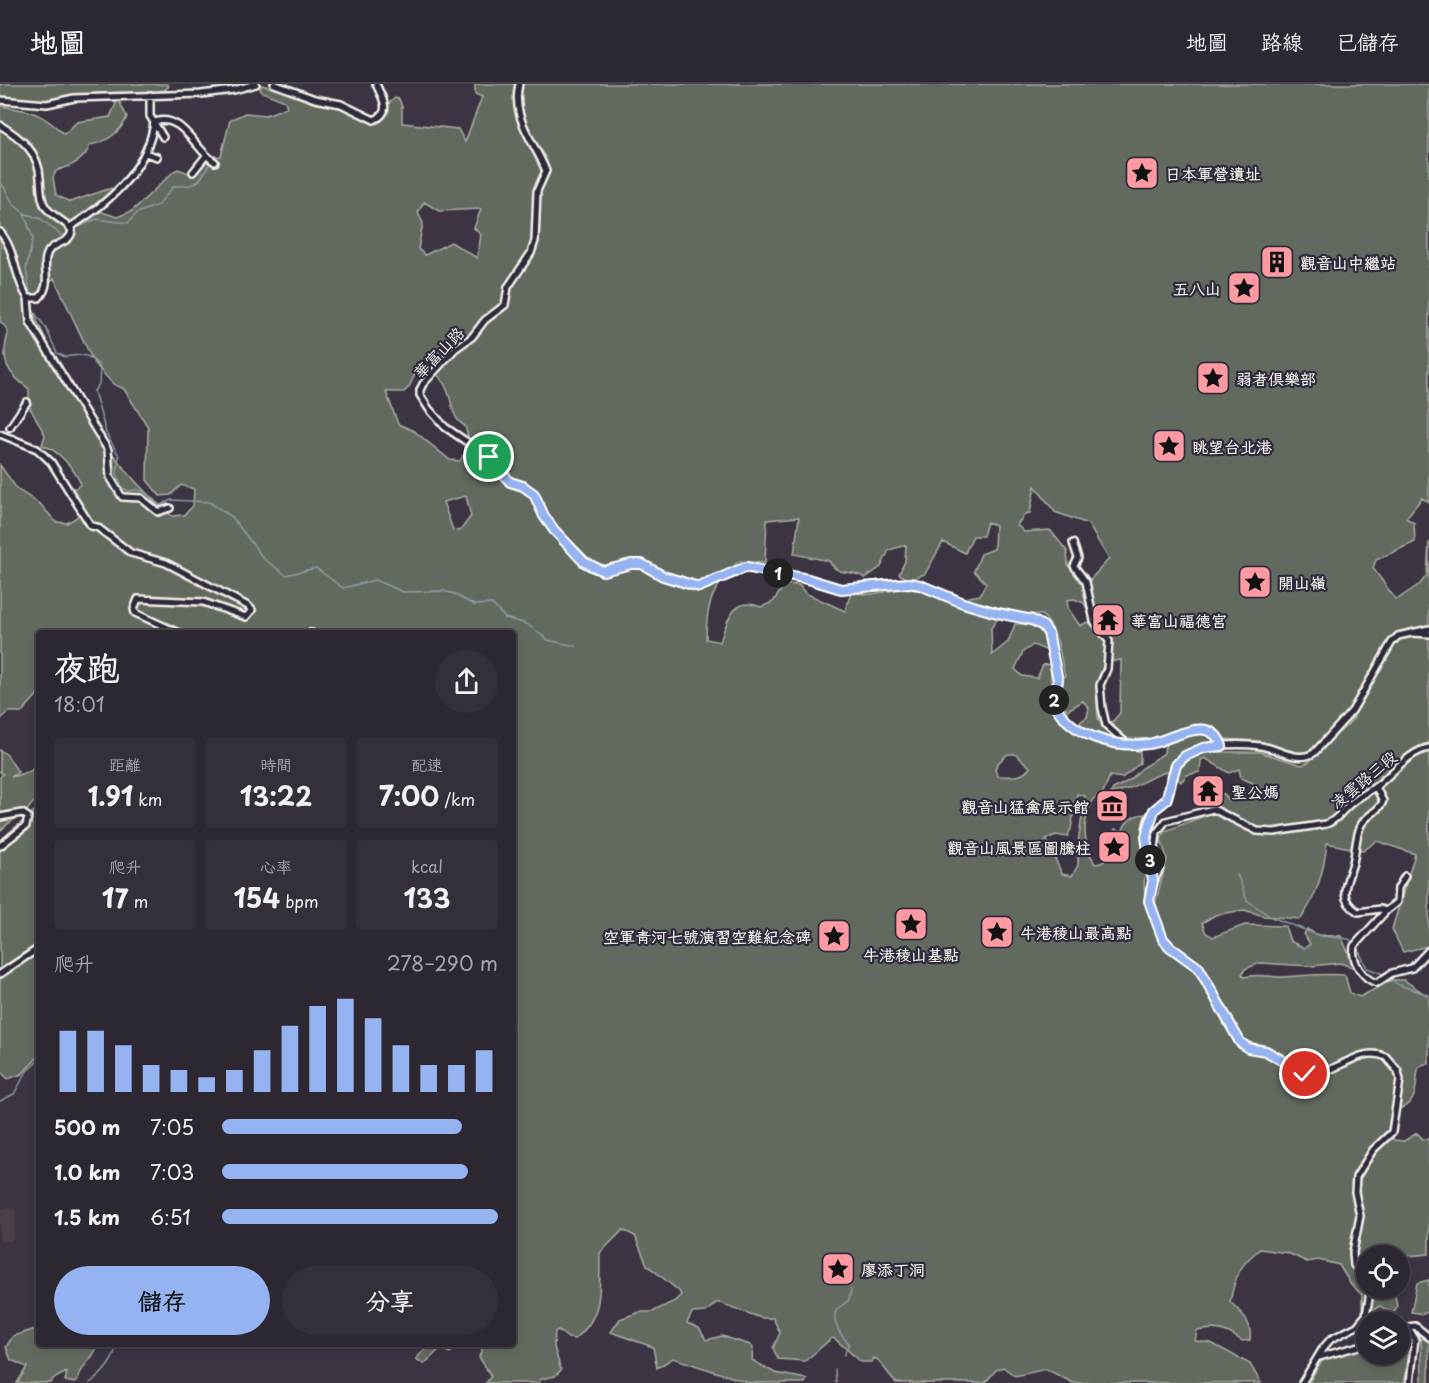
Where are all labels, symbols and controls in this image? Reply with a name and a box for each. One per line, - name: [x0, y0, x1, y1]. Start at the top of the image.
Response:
- text: 地圖: [30, 20, 86, 63]
- text: 地圖: [1186, 25, 1228, 57]
- text: 路線: [1261, 25, 1303, 57]
- text: 已儲存: [1336, 25, 1399, 57]
- place icon: 日本軍營遺址: [1124, 155, 1160, 191]
- place label: 日本軍營遺址: [1165, 161, 1261, 185]
- building icon: 觀音山中繼站: [1259, 244, 1295, 280]
- place label: 觀音山中繼站: [1300, 250, 1396, 274]
- place icon: 五八山: [1226, 270, 1262, 306]
- place label: 五八山: [1173, 276, 1221, 300]
- street label: 華富山路: [407, 321, 469, 383]
- place icon: 弱者俱樂部: [1195, 360, 1231, 396]
- place label: 弱者俱樂部: [1236, 366, 1316, 390]
- place icon: 眺望台北港: [1151, 428, 1187, 464]
- pin: [463, 431, 514, 482]
- place label: 眺望台北港: [1192, 434, 1272, 458]
- icon: arrive: [472, 440, 505, 473]
- pin: 1: [763, 558, 793, 588]
- text: 1: [774, 561, 782, 585]
- place icon: 開山嶺: [1237, 564, 1273, 600]
- place label: 開山嶺: [1278, 570, 1326, 594]
- temple icon: 華富山福德宮: [1090, 602, 1126, 638]
- place label: 華富山福德宮: [1131, 608, 1227, 632]
- text: 夜跑: [54, 641, 120, 691]
- button: share: [435, 650, 498, 713]
- pin: 2: [1039, 685, 1069, 715]
- text: 2: [1048, 688, 1060, 712]
- text: 18:01: [54, 689, 105, 719]
- street label: 凌雲路三段: [1325, 744, 1401, 814]
- text: 距離: [109, 752, 141, 776]
- text: 時間: [260, 752, 292, 776]
- text: 配速: [411, 752, 443, 776]
- temple icon: 聖公媽: [1190, 773, 1226, 809]
- text: 1.91: [88, 776, 133, 815]
- text: 13:22: [240, 776, 312, 815]
- text: 7:00: [379, 776, 439, 815]
- place label: 聖公媽: [1231, 779, 1279, 803]
- text: km: [133, 787, 162, 811]
- text: /km: [439, 787, 475, 811]
- museum icon: 觀音山猛禽展示館: [1094, 788, 1130, 824]
- place label: 觀音山猛禽展示館: [961, 794, 1089, 818]
- place icon: 觀音山風景區圖騰柱: [1096, 829, 1132, 865]
- place label: 觀音山風景區圖騰柱: [947, 835, 1091, 859]
- pin: 3: [1135, 845, 1165, 875]
- text: 3: [1145, 848, 1155, 872]
- text: 爬升: [109, 854, 141, 878]
- text: 心率: [260, 854, 292, 878]
- text: kcal: [411, 854, 443, 878]
- text: 17: [102, 878, 128, 917]
- text: 154: [233, 878, 280, 917]
- text: 133: [403, 878, 451, 917]
- text: m: [128, 889, 148, 913]
- text: bpm: [280, 889, 319, 913]
- place icon: 牛港稜山基點: [893, 906, 929, 942]
- place icon: 牛港稜山最高點: [979, 914, 1015, 950]
- place icon: 空軍青河七號演習空難紀念碑: [816, 918, 852, 954]
- place label: 牛港稜山最高點: [1020, 920, 1132, 944]
- place label: 空軍青河七號演習空難紀念碑: [603, 924, 811, 948]
- place label: 牛港稜山基點: [863, 942, 959, 966]
- text: 爬升: [54, 948, 94, 978]
- text: 278–290 m: [387, 948, 498, 978]
- pin: [1279, 1048, 1330, 1099]
- icon: check: [1288, 1057, 1321, 1090]
- text: 500 m: [54, 1112, 121, 1142]
- text: 7:05: [150, 1112, 194, 1142]
- text: 1.0 km: [54, 1157, 121, 1187]
- text: 7:03: [150, 1157, 194, 1187]
- text: 1.5 km: [54, 1202, 120, 1232]
- text: 6:51: [150, 1202, 191, 1232]
- map controls: [1356, 1245, 1410, 1365]
- button: locate: [1356, 1245, 1410, 1299]
- place icon: 廖添丁洞: [820, 1251, 856, 1287]
- place label: 廖添丁洞: [861, 1257, 925, 1281]
- button: 儲存: [54, 1266, 270, 1335]
- button: 分享: [282, 1266, 498, 1335]
- button: layers: [1356, 1311, 1410, 1365]

